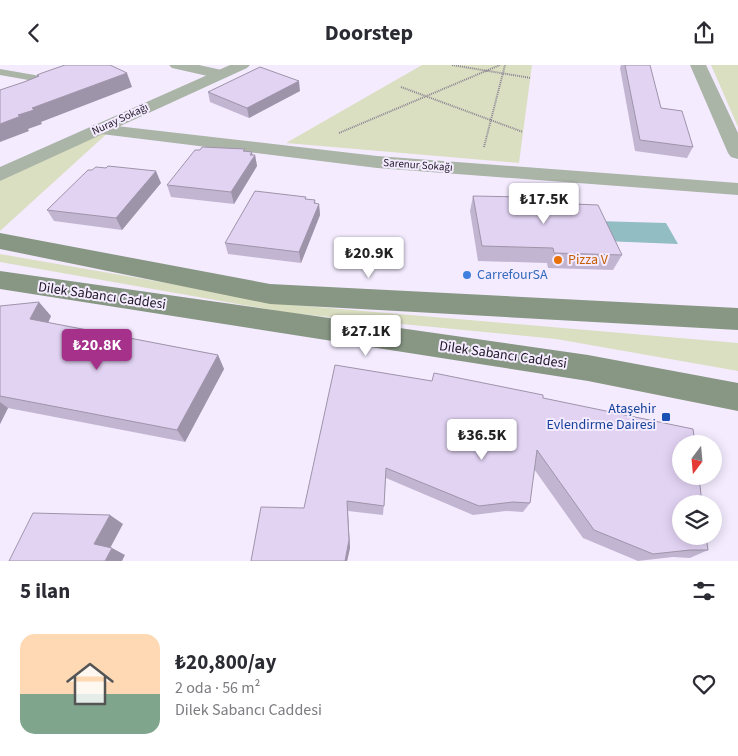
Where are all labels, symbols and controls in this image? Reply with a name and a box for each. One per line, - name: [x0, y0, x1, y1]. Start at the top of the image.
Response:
- text: Doorstep: [325, 17, 413, 49]
- icon: back: [20, 19, 48, 47]
- icon: share: [690, 19, 718, 47]
- street label: Nuray Sokağı: [89, 99, 151, 139]
- street label: Sarenur Sokağı: [383, 155, 453, 175]
- pin: ₺17.5K: [503, 183, 585, 225]
- text: ₺17.5K: [520, 188, 568, 210]
- pin: ₺20.9K: [328, 237, 410, 279]
- text: ₺20.9K: [345, 242, 393, 264]
- place label: Pizza V: [568, 250, 609, 270]
- marker: Pizza V: [552, 254, 564, 266]
- place label: CarrefourSA: [477, 265, 548, 285]
- marker: CarrefourSA: [461, 269, 473, 281]
- street label: Dilek Sabancı Caddesi: [37, 277, 167, 315]
- pin: ₺27.1K: [325, 315, 407, 357]
- text: ₺27.1K: [342, 320, 390, 342]
- pin: ₺20.8K: [56, 329, 138, 371]
- text: ₺20.8K: [73, 334, 121, 356]
- street label: Dilek Sabancı Caddesi: [438, 336, 568, 374]
- place label: Ataşehir Evlendirme Dairesi: [547, 399, 656, 435]
- marker: Ataşehir Evlendirme Dairesi: [660, 411, 672, 423]
- pin: ₺36.5K: [441, 419, 523, 461]
- text: ₺36.5K: [458, 424, 506, 446]
- north arrow: [672, 435, 722, 485]
- map controls: [672, 435, 722, 545]
- button: layers: [672, 495, 722, 545]
- text: 5 ilan: [20, 576, 70, 606]
- icon: filters: [690, 577, 718, 605]
- text: ₺20,800/ay: [175, 647, 276, 677]
- icon: home: [60, 654, 120, 714]
- icon: heart: [690, 670, 718, 698]
- text: 2 oda · 56 m²: [175, 677, 260, 699]
- text: Dilek Sabancı Caddesi: [175, 699, 322, 721]

